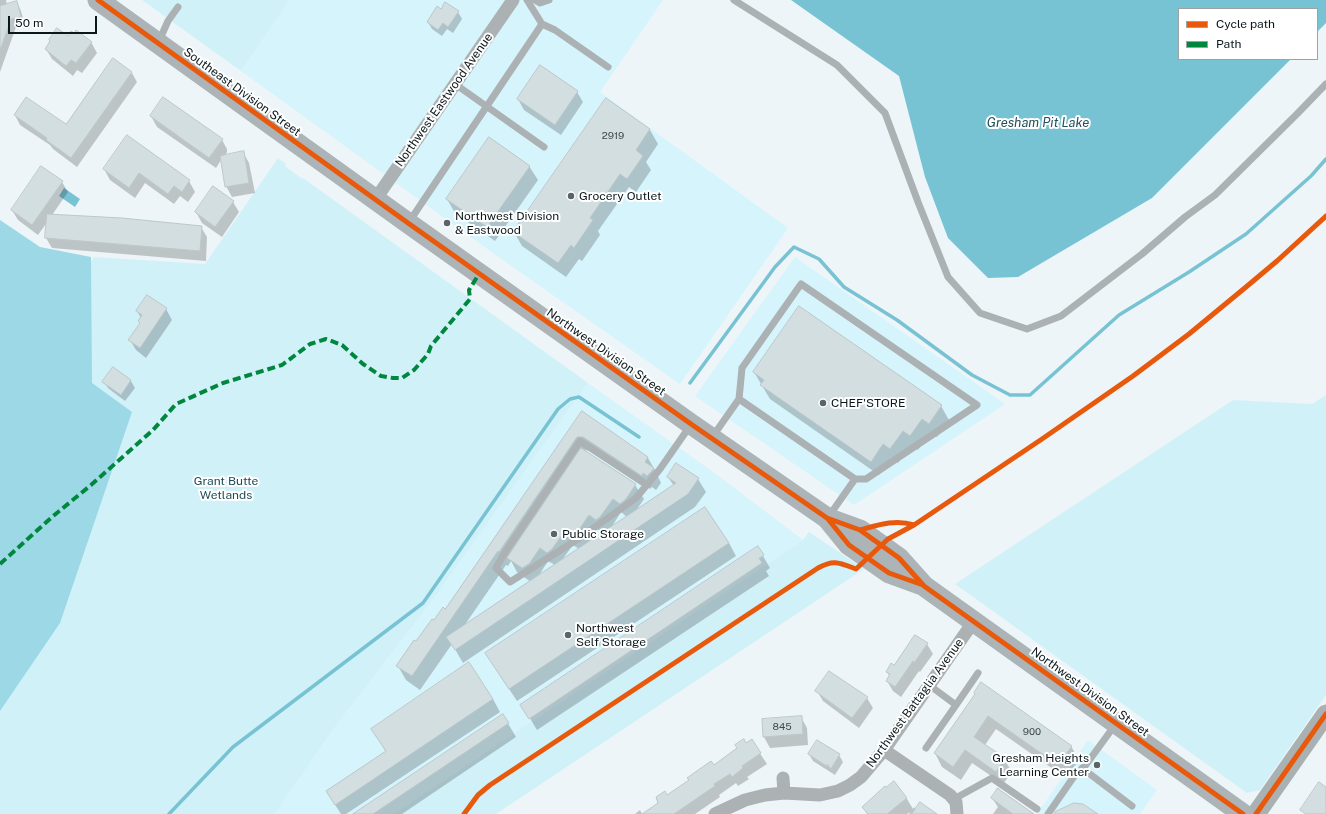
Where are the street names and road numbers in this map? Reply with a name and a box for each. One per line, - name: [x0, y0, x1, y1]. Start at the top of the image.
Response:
- street label: Northwest Eastwood Avenue: [392, 30, 496, 170]
- street label: Southeast Division Street: [181, 45, 303, 139]
- street label: Northwest Division Street: [544, 305, 668, 399]
- street label: Northwest Battaglia Avenue: [863, 636, 967, 770]
- street label: Northwest Division Street: [1028, 644, 1152, 740]

